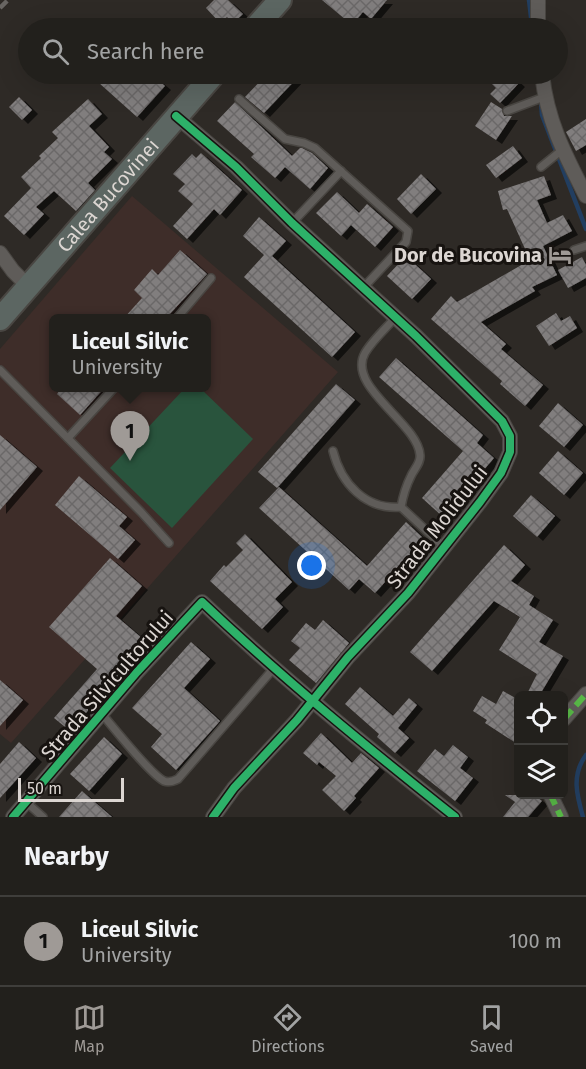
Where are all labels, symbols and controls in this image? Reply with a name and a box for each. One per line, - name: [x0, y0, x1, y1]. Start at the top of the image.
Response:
- search box: [18, 18, 568, 84]
- icon: search: [39, 35, 72, 68]
- text: Search here: [87, 38, 205, 65]
- street label: Calea Bucovinei: [52, 134, 164, 257]
- hotel icon: Dor de Bucovina: [547, 242, 573, 268]
- place label: Dor de Bucovina: [394, 243, 542, 267]
- popup: [49, 314, 211, 392]
- text: Liceul Silvic: [71, 328, 189, 355]
- text: University: [71, 355, 162, 379]
- pin: 1: [110, 412, 150, 461]
- street label: Strada Molidului: [381, 461, 493, 593]
- your location: [297, 551, 326, 580]
- street label: Strada Silvicultorului: [36, 606, 178, 764]
- map controls: [514, 691, 568, 799]
- button: locate: [514, 691, 568, 745]
- button: layers: [514, 745, 568, 799]
- scale bar: [18, 775, 124, 802]
- text: 50 m: [27, 779, 62, 798]
- text: Nearby: [24, 841, 109, 872]
- text: Liceul Silvic: [81, 916, 198, 943]
- text: 1: [39, 929, 48, 953]
- text: 100 m: [509, 929, 562, 953]
- text: University: [81, 943, 172, 967]
- tab: Map: [73, 1001, 106, 1056]
- tab: Directions: [251, 1001, 325, 1056]
- tab: Saved: [470, 1001, 513, 1056]

